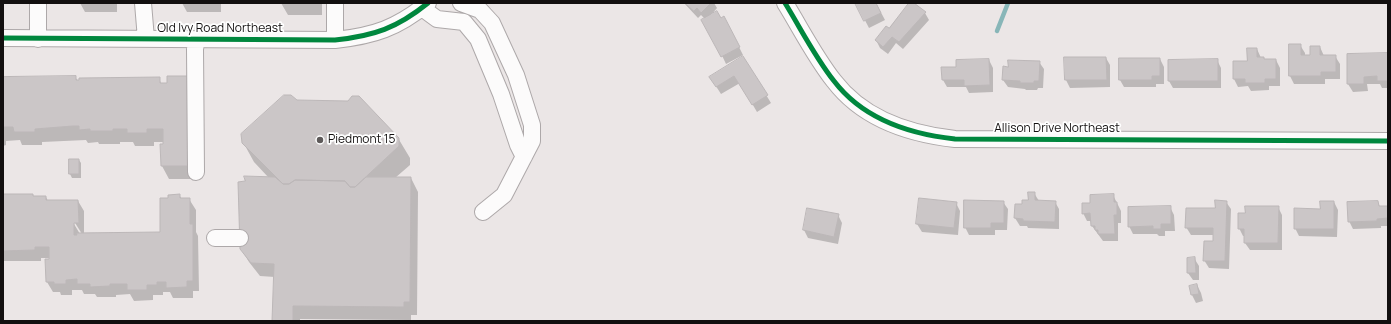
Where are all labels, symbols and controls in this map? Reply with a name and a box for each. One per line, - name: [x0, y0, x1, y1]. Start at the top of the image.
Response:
- street label: Old Ivy Road Northeast: [157, 22, 283, 36]
- street label: Allison Drive Northeast: [994, 122, 1120, 136]
- place label: Piedmont 15: [328, 133, 395, 147]
- marker: Piedmont 15: [315, 135, 325, 145]

